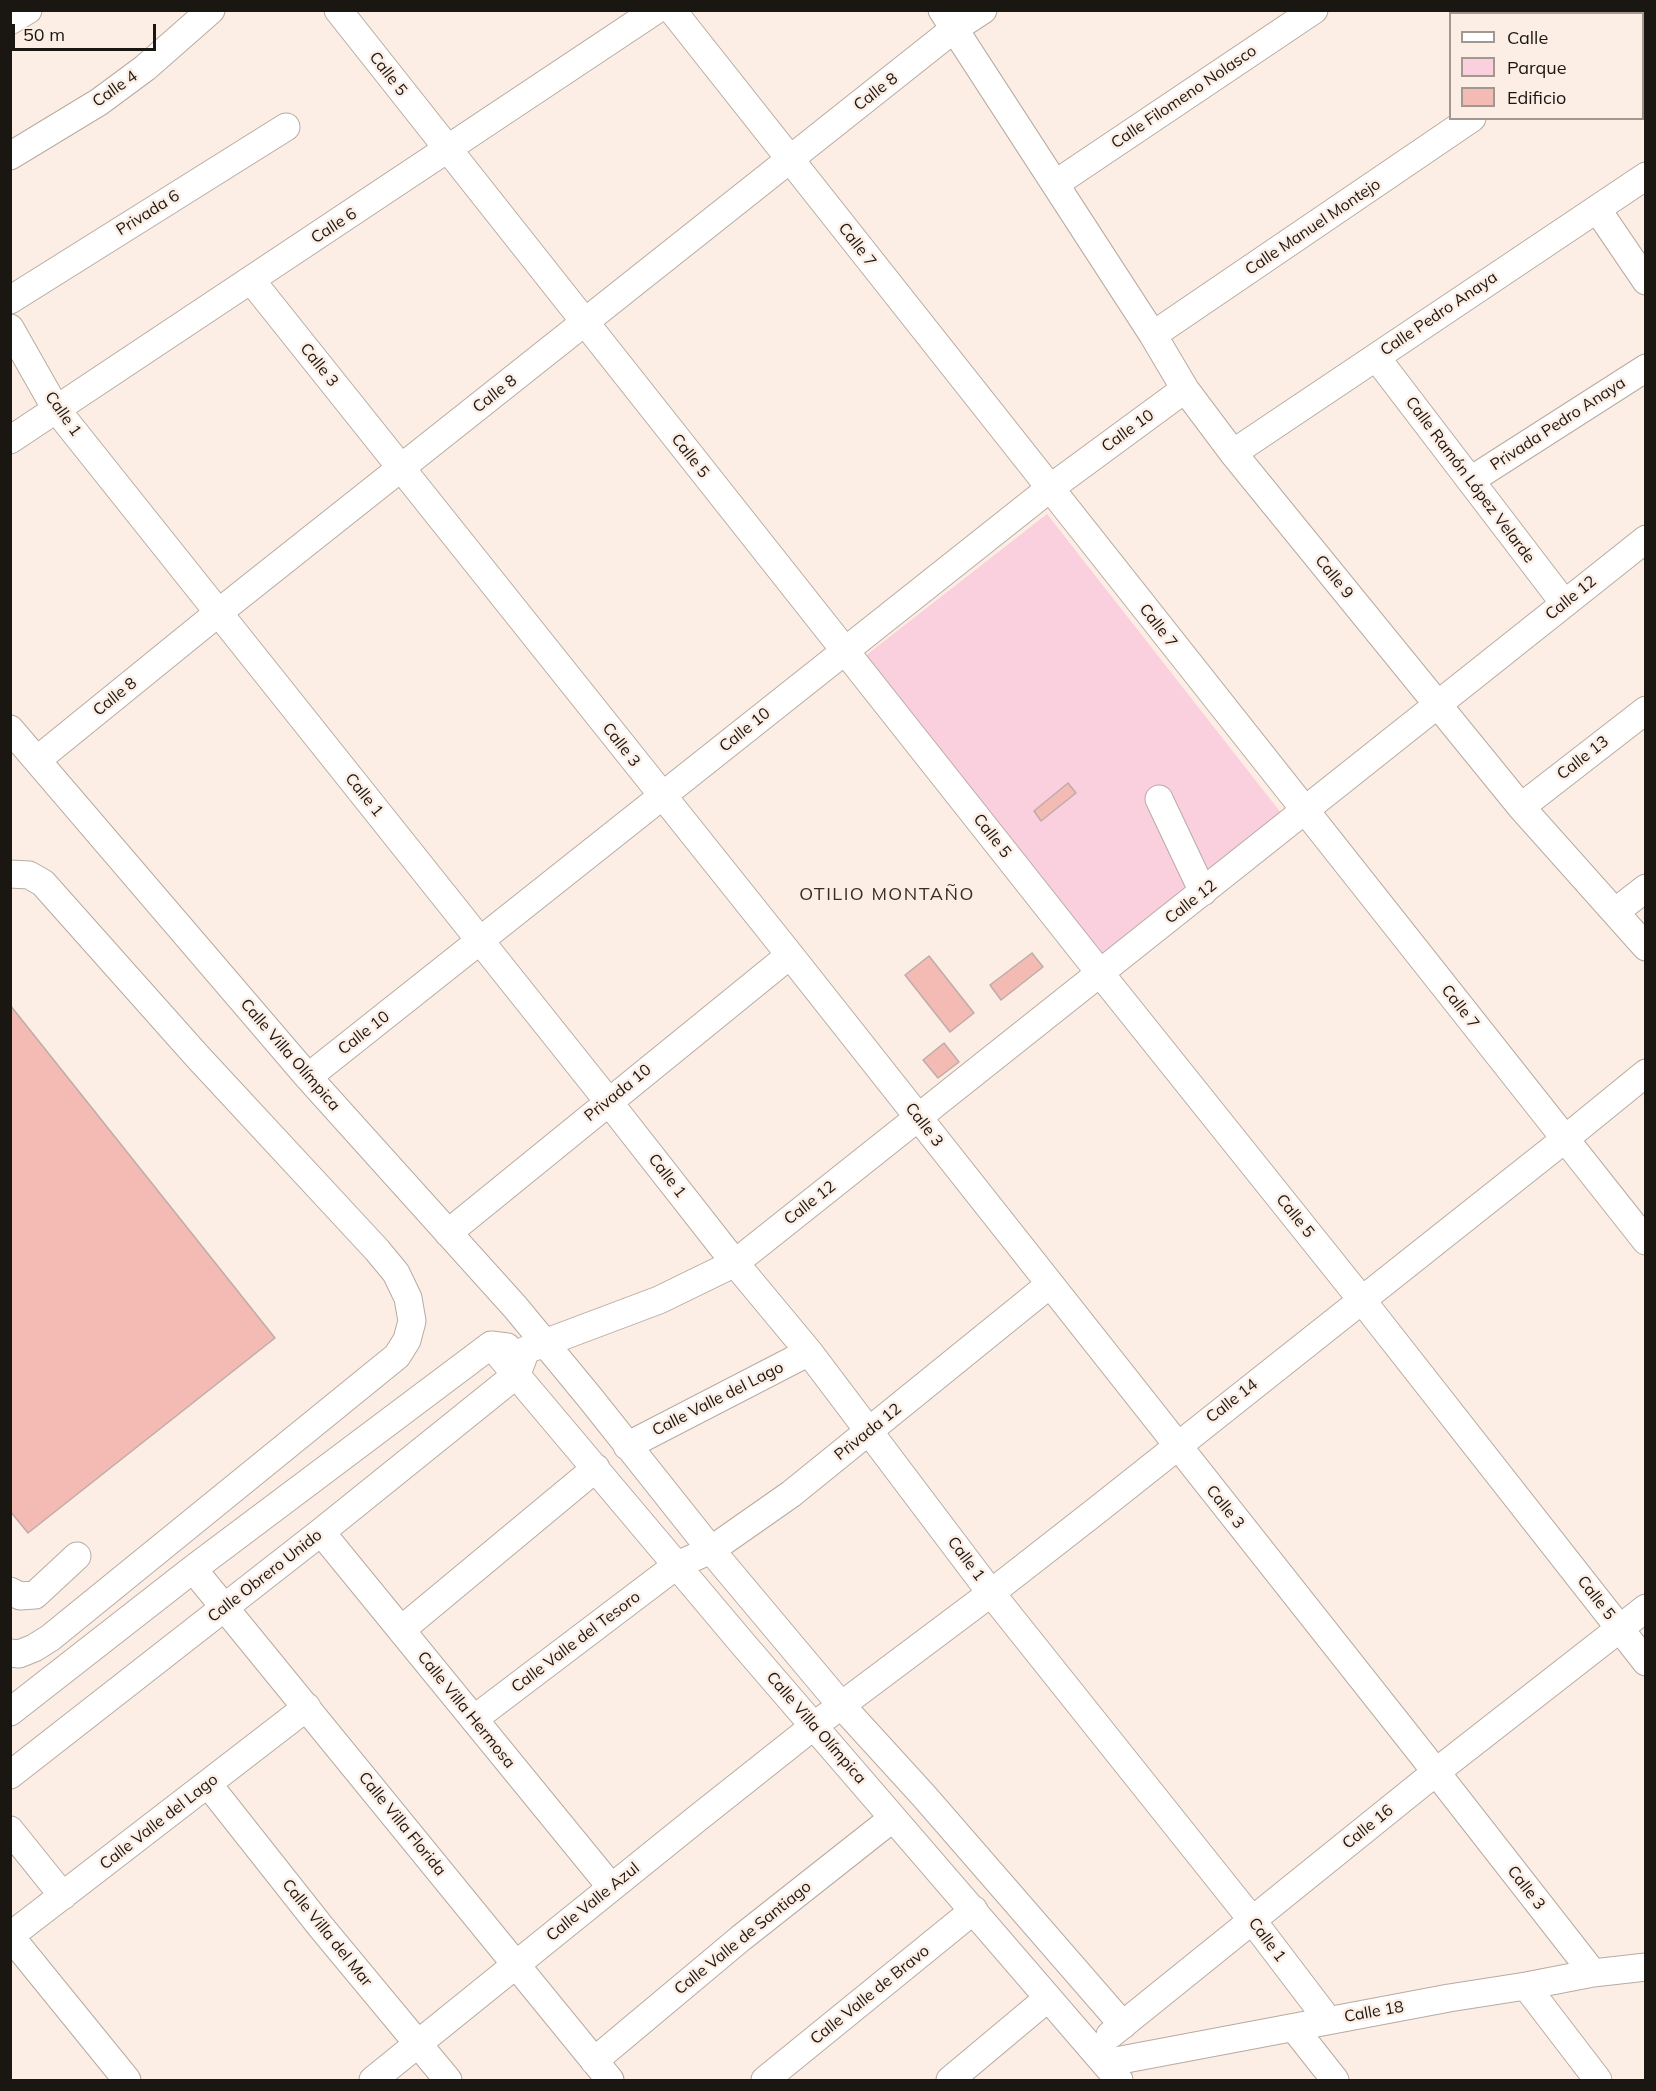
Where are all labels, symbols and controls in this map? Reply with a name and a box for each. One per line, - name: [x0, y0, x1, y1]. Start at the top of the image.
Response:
- scale bar: [15, 12, 159, 50]
- legend: [1449, 12, 1644, 120]
- text: 50 m: [23, 23, 65, 46]
- text: Calle: [1507, 26, 1548, 49]
- street label: Calle Filomeno Nolasco: [1108, 41, 1260, 153]
- street label: Calle 5: [365, 48, 411, 100]
- text: Parque: [1507, 56, 1566, 79]
- street label: Calle 4: [89, 67, 141, 111]
- street label: Calle 8: [850, 69, 902, 115]
- text: Edificio: [1507, 86, 1566, 109]
- street label: Calle Manuel Montejo: [1242, 175, 1384, 279]
- street label: Privada 6: [113, 186, 183, 240]
- street label: Calle 6: [308, 204, 360, 248]
- street label: Calle 7: [834, 219, 880, 271]
- street label: Calle Pedro Anaya: [1377, 268, 1501, 360]
- street label: Calle 3: [296, 339, 342, 391]
- street label: Calle 8: [469, 371, 521, 417]
- street label: Privada Pedro Anaya: [1487, 373, 1629, 475]
- street label: Calle 1: [41, 388, 85, 440]
- street label: Calle Ramón López Velarde: [1401, 393, 1539, 567]
- street label: Calle 10: [1098, 406, 1158, 456]
- street label: Calle 5: [667, 430, 713, 482]
- street label: Calle 9: [1311, 551, 1357, 603]
- street label: Calle 12: [1542, 572, 1600, 624]
- street label: Calle 7: [1135, 600, 1181, 652]
- street label: Calle 8: [89, 674, 141, 720]
- street label: Calle 10: [716, 704, 774, 756]
- street label: Calle 3: [598, 719, 644, 771]
- street label: Calle 13: [1553, 732, 1613, 784]
- street label: Calle 1: [341, 769, 387, 821]
- street label: Calle 5: [969, 810, 1015, 862]
- street label: Calle 12: [1161, 876, 1221, 928]
- district label: OTILIO MONTAÑO: [799, 884, 975, 906]
- street label: Calle 7: [1437, 981, 1483, 1033]
- street label: Calle Villa Olímpica: [236, 995, 344, 1115]
- street label: Calle 10: [334, 1007, 394, 1059]
- street label: Privada 10: [581, 1060, 655, 1126]
- street label: Calle 3: [901, 1099, 947, 1151]
- street label: Calle 1: [644, 1150, 690, 1202]
- street label: Calle 12: [780, 1177, 840, 1229]
- street label: Calle 5: [1272, 1190, 1318, 1242]
- street label: Calle Valle del Lago: [649, 1358, 787, 1440]
- street label: Calle 14: [1202, 1375, 1262, 1427]
- street label: Privada 12: [831, 1399, 905, 1465]
- street label: Calle 3: [1202, 1481, 1248, 1533]
- street label: Calle Obrero Unido: [204, 1525, 326, 1627]
- street label: Calle 1: [943, 1533, 989, 1585]
- street label: Calle 5: [1573, 1572, 1619, 1624]
- street label: Calle Valle del Tesoro: [508, 1587, 644, 1697]
- street label: Calle Villa Hermosa: [413, 1648, 519, 1772]
- street label: Calle Villa Olímpica: [762, 1668, 870, 1788]
- street label: Calle Villa Florida: [354, 1768, 450, 1880]
- street label: Calle Valle del Lago: [96, 1770, 222, 1874]
- street label: Calle 16: [1339, 1801, 1397, 1853]
- street label: Calle Valle Azul: [543, 1859, 643, 1945]
- street label: Calle 3: [1503, 1862, 1549, 1914]
- street label: Calle Villa del Mar: [278, 1875, 376, 1991]
- street label: Calle Valle de Santiago: [671, 1877, 815, 1999]
- street label: Calle 1: [1244, 1914, 1290, 1966]
- street label: Calle Valle de Bravo: [807, 1941, 933, 2049]
- street label: Calle 18: [1343, 1997, 1405, 2027]

